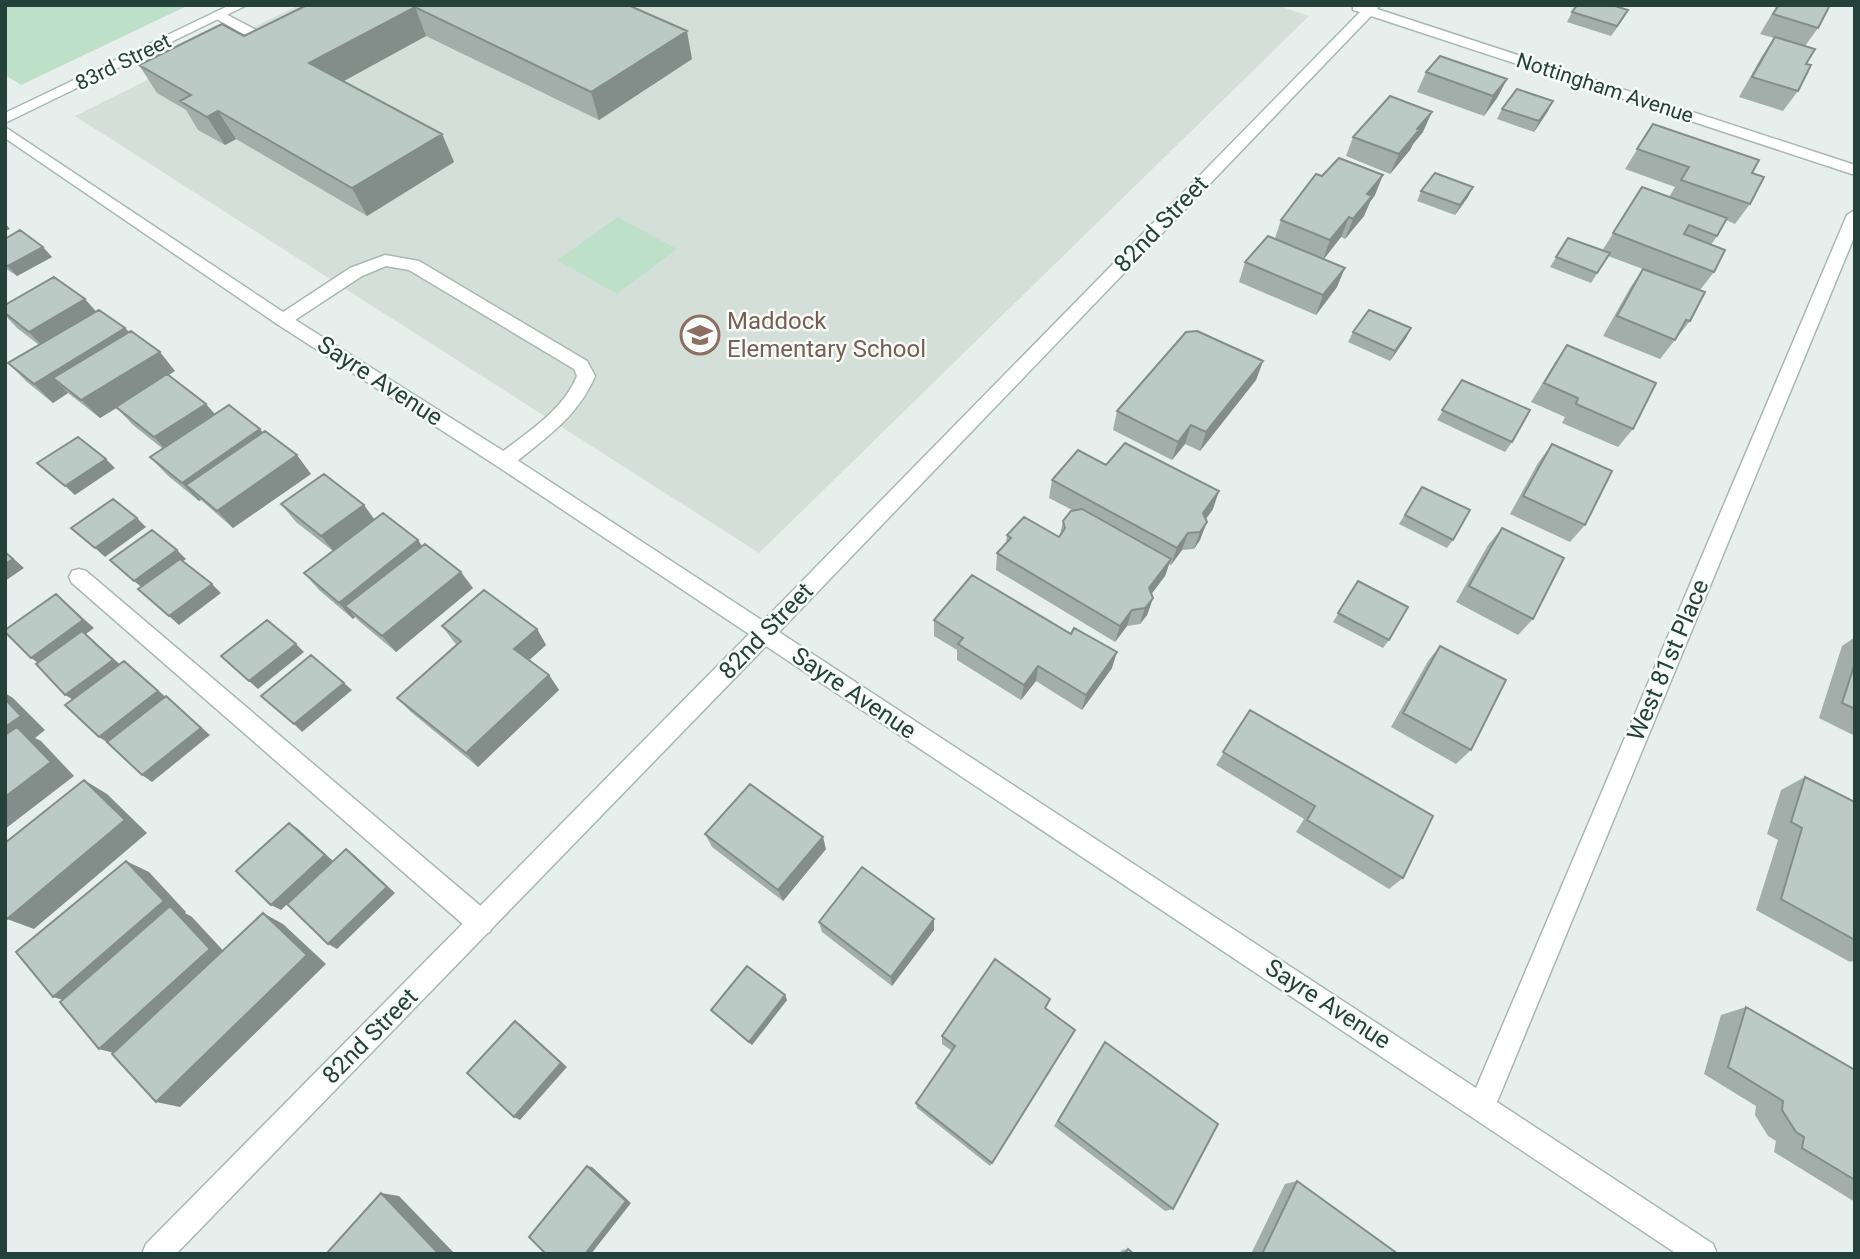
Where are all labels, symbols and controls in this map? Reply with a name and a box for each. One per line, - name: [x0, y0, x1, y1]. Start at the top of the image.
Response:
- street label: 83rd Street: [71, 29, 175, 95]
- street label: Nottingham Avenue: [1514, 48, 1696, 128]
- street label: 82nd Street: [1108, 170, 1214, 278]
- place label: Maddock Elementary School: [727, 307, 926, 363]
- school or university icon: Maddock Elementary School: [679, 314, 721, 356]
- street label: Sayre Avenue: [312, 330, 448, 432]
- street label: West 81st Place: [1621, 575, 1715, 745]
- street label: 82nd Street: [713, 577, 819, 685]
- street label: Sayre Avenue: [787, 641, 921, 745]
- street label: Sayre Avenue: [1260, 953, 1396, 1055]
- street label: 82nd Street: [317, 983, 423, 1089]

